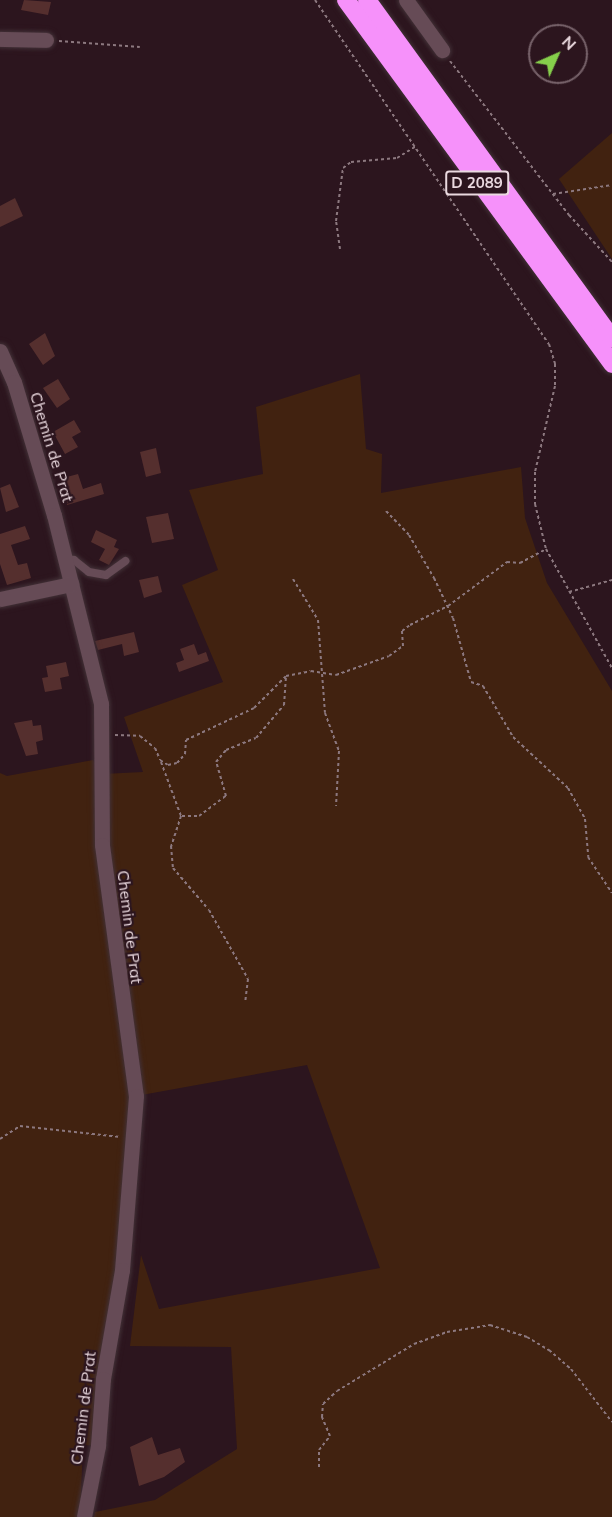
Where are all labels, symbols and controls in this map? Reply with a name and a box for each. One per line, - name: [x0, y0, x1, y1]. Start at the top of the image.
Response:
- north arrow: [528, 24, 588, 84]
- text: N: [558, 31, 581, 54]
- road number: D 2089: [444, 171, 510, 195]
- street label: Chemin de Prat: [26, 390, 78, 504]
- street label: Chemin de Prat: [114, 869, 146, 985]
- street label: Chemin de Prat: [67, 1350, 99, 1466]

